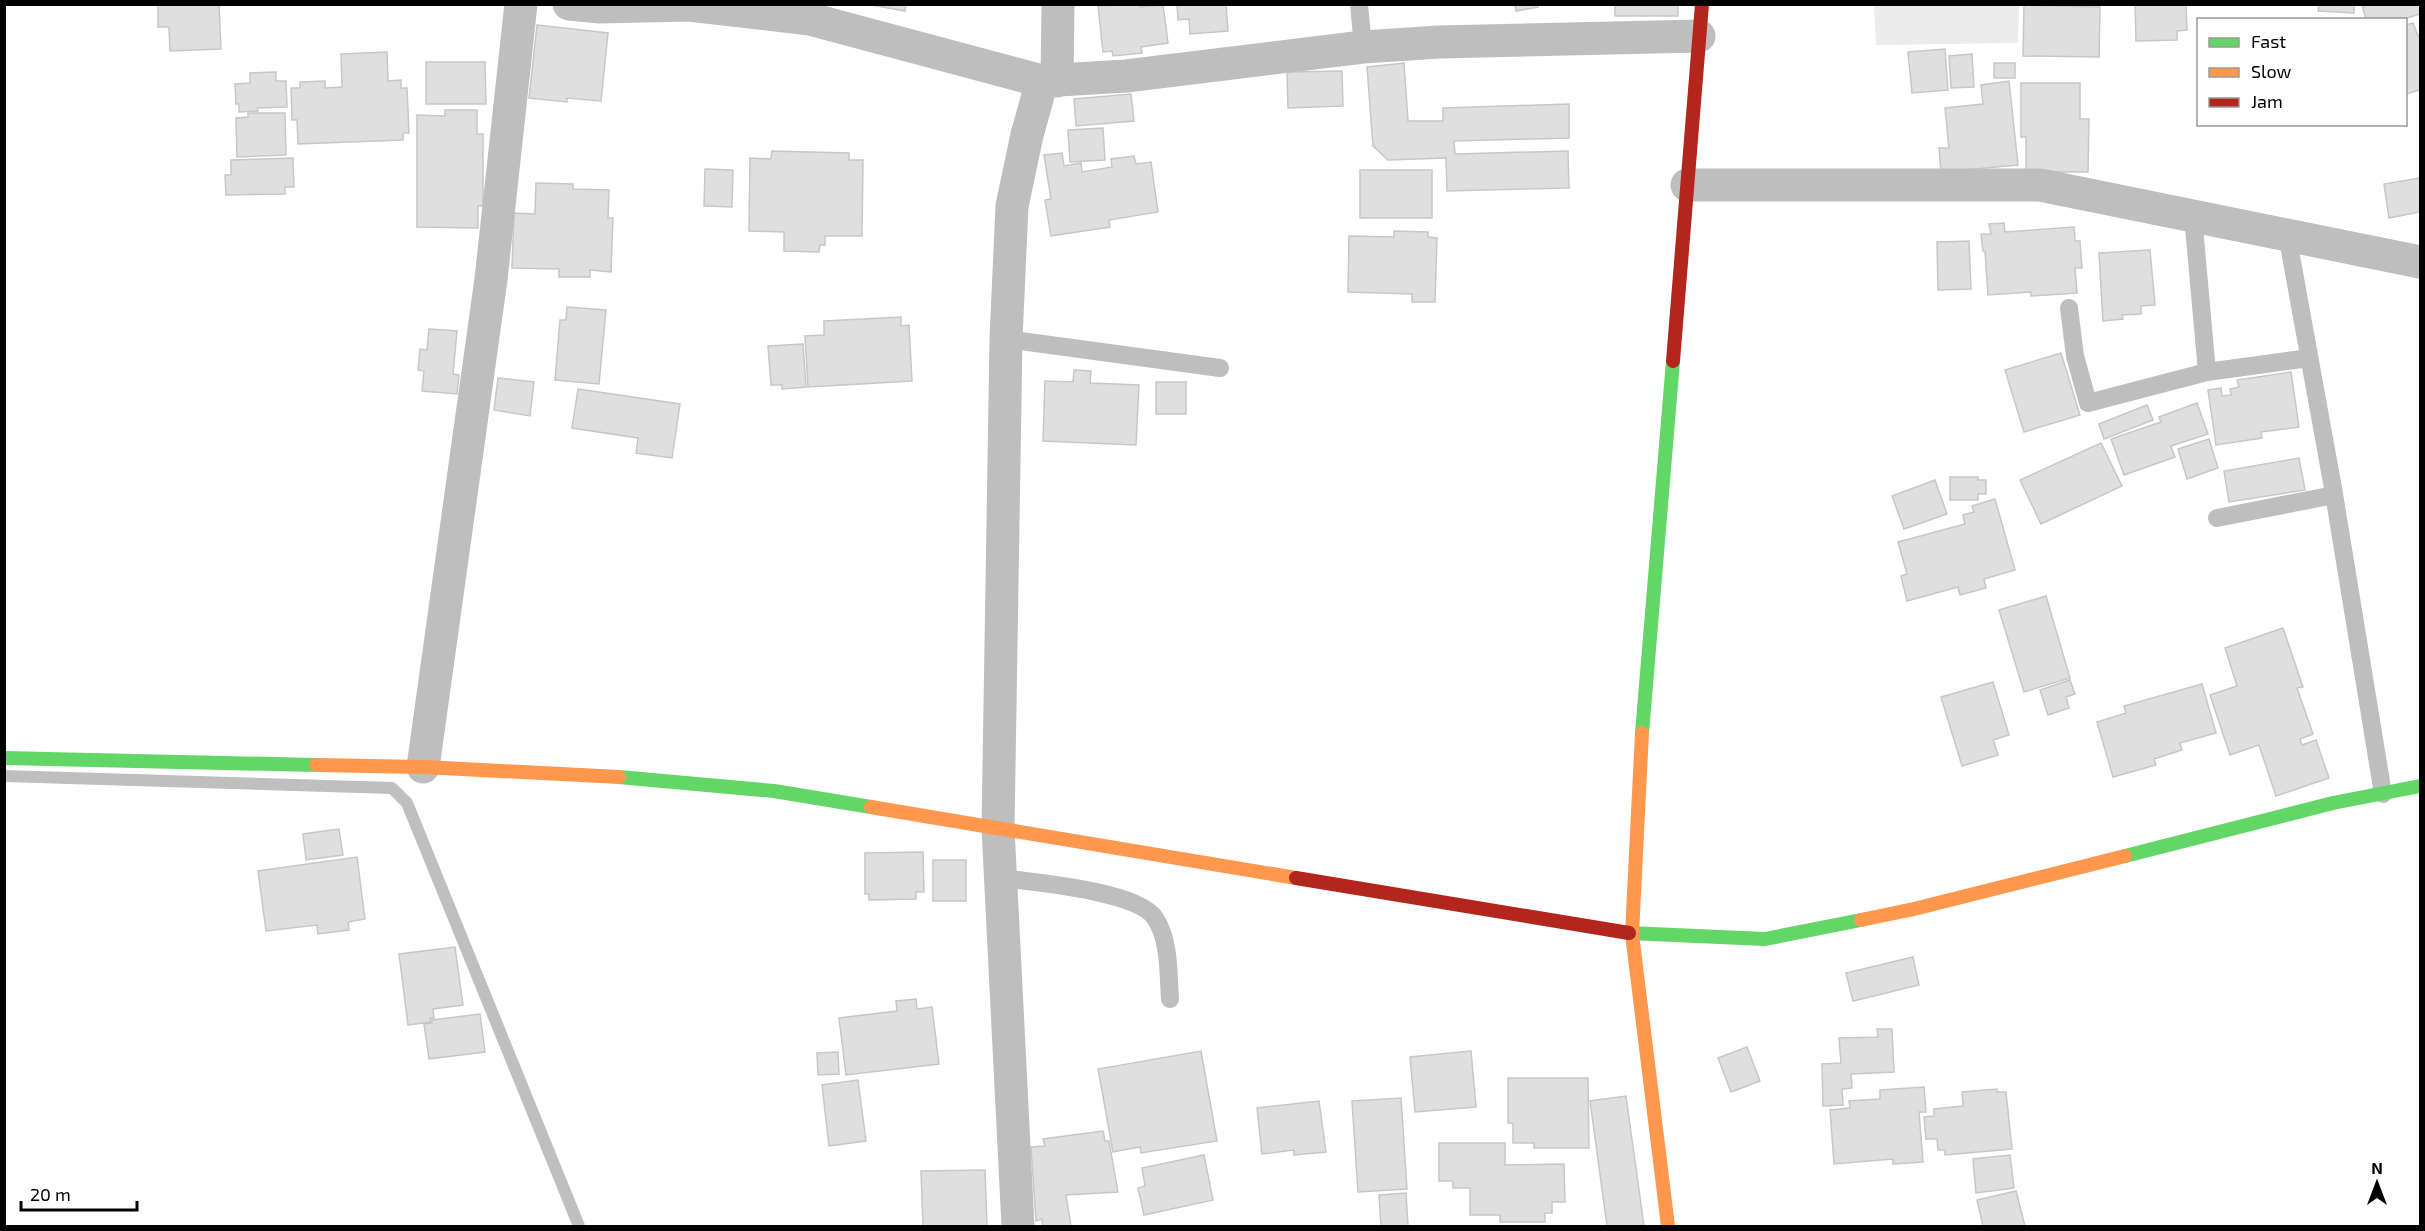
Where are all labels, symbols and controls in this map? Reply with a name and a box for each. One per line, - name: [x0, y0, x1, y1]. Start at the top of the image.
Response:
- legend: [2197, 18, 2407, 126]
- text: Fast: [2251, 30, 2286, 52]
- text: Slow: [2251, 60, 2292, 82]
- text: Jam: [2251, 90, 2283, 112]
- north arrow: [2347, 1153, 2407, 1213]
- text: N: [2371, 1158, 2383, 1177]
- scale bar: [21, 1174, 136, 1212]
- text: 20 m: [30, 1183, 71, 1205]

